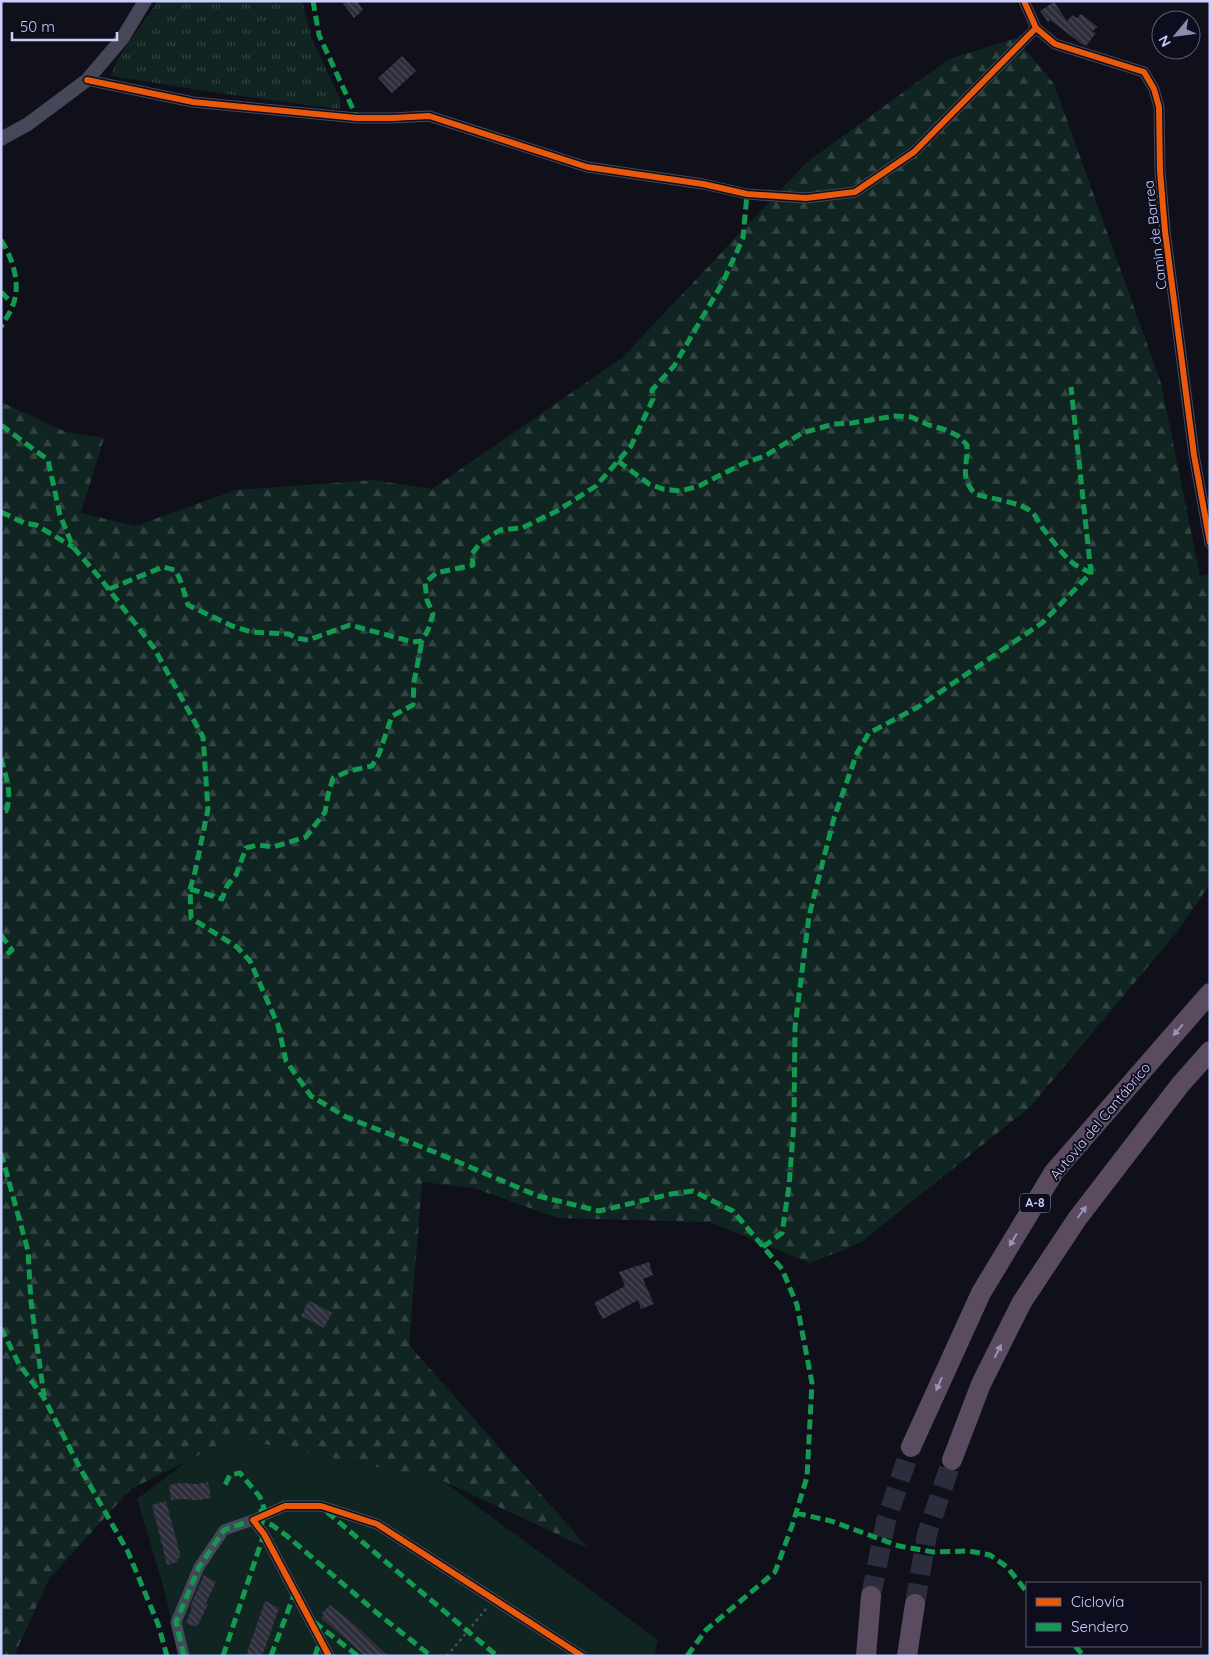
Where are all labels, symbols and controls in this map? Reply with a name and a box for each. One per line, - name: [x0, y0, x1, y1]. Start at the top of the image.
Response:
- scale bar: [12, 10, 118, 42]
- north arrow: [1151, 10, 1201, 60]
- text: 50 m: [20, 17, 55, 36]
- text: N: [1154, 32, 1175, 50]
- street label: Camin de Barrea: [1139, 179, 1171, 291]
- one-way arrow: [1173, 1024, 1184, 1036]
- street label: Autovía del Cantábrico: [1046, 1059, 1154, 1183]
- road number: A-8: [1020, 1194, 1050, 1212]
- one-way arrow: [1077, 1205, 1087, 1219]
- one-way arrow: [1008, 1233, 1017, 1246]
- one-way arrow: [994, 1343, 1002, 1358]
- one-way arrow: [935, 1377, 943, 1391]
- legend: [1026, 1582, 1201, 1647]
- text: Ciclovía: [1071, 1592, 1124, 1611]
- text: Sendero: [1071, 1617, 1129, 1636]

